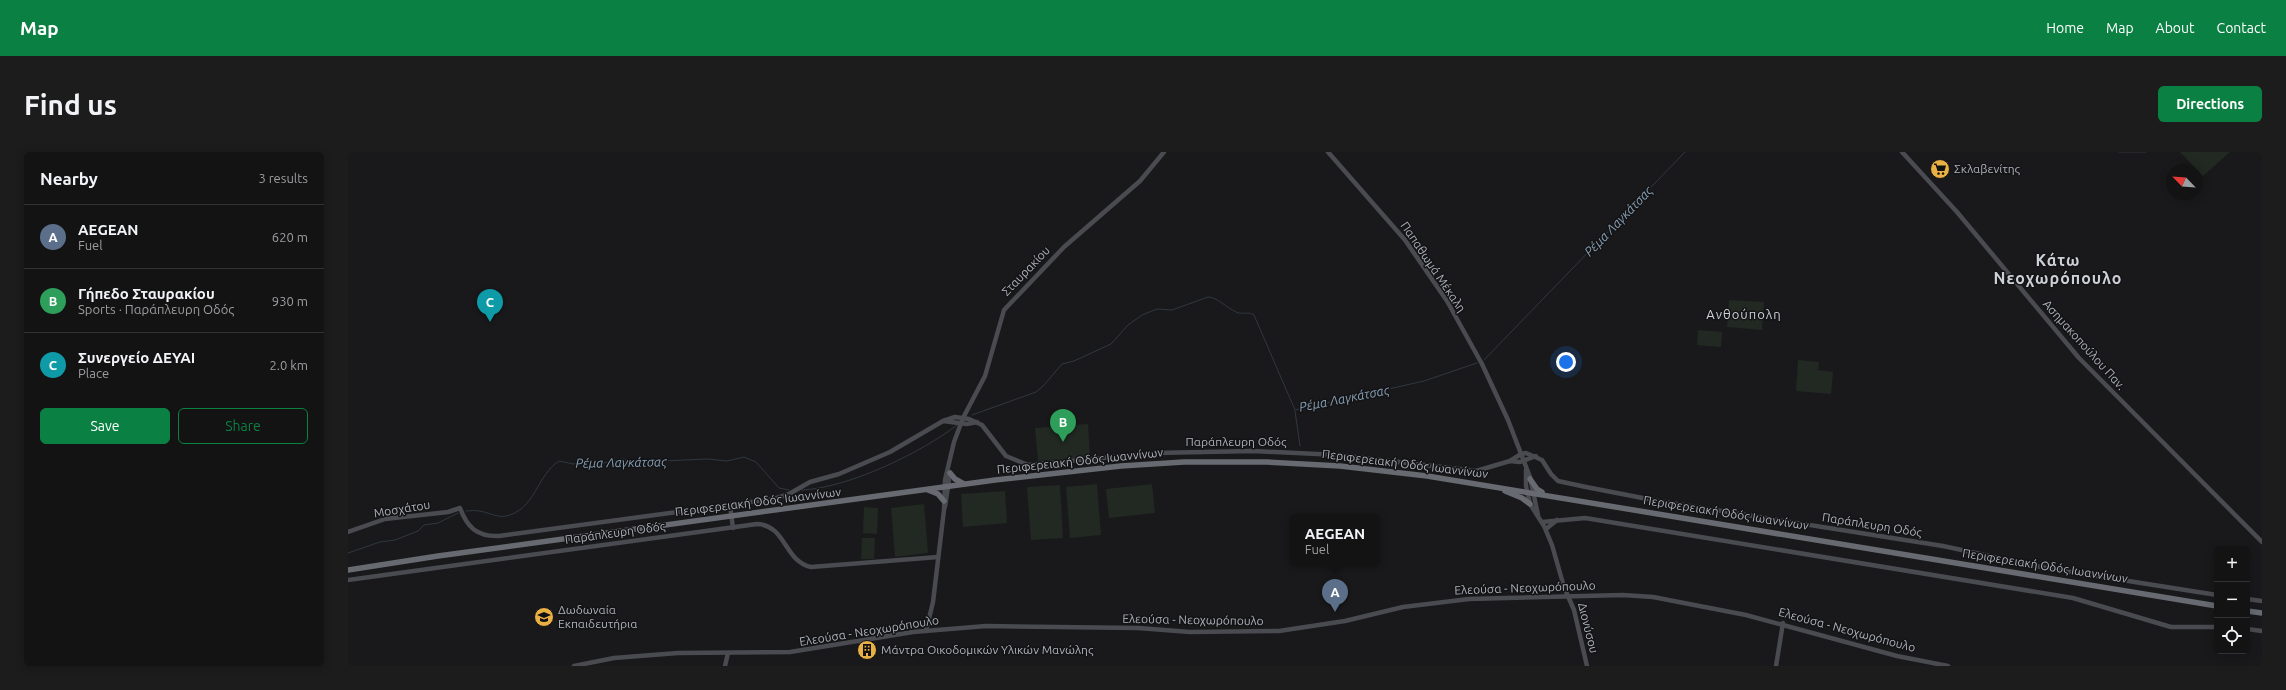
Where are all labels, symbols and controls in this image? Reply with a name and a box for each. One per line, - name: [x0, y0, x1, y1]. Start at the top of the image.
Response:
- text: Map: [20, 17, 59, 39]
- text: Home: [2046, 20, 2084, 36]
- text: Map: [2106, 20, 2134, 36]
- text: About: [2156, 20, 2195, 36]
- text: Contact: [2217, 20, 2266, 36]
- button: Directions: [2158, 86, 2262, 122]
- text: Find us: [24, 89, 117, 120]
- supermarket icon: Σκλαβενίτης: [1929, 158, 1951, 180]
- place label: Σκλαβενίτης: [1954, 162, 2020, 176]
- north arrow: [2166, 164, 2202, 200]
- text: Nearby: [40, 169, 98, 188]
- text: 3 results: [258, 171, 308, 185]
- water label: Ρέμα Λαγκάτσας: [1581, 183, 1656, 259]
- street label: Παπαθωμά Μέκαλη: [1398, 219, 1469, 314]
- text: AEGEAN: [78, 221, 139, 238]
- text: A: [48, 230, 58, 244]
- text: 620 m: [272, 230, 308, 244]
- text: Fuel: [78, 238, 103, 252]
- street label: Σταυρακίου: [999, 243, 1052, 298]
- district label: Κάτω Νεοχωρόπουλο: [1994, 251, 2122, 287]
- text: Γήπεδο Σταυρακίου: [78, 285, 215, 302]
- pin: C: [477, 289, 503, 322]
- text: B: [49, 294, 57, 308]
- text: 930 m: [272, 294, 308, 308]
- street label: Ασημακοπούλου Παν.: [2041, 297, 2128, 392]
- text: Sports · Παράπλευρη Οδός: [78, 302, 234, 316]
- district label: Ανθούπολη: [1706, 307, 1782, 321]
- text: Συνεργείο ΔΕΥΑΙ: [78, 349, 195, 366]
- your location: [1556, 352, 1576, 372]
- text: C: [49, 358, 57, 372]
- text: 2.0 km: [269, 358, 308, 372]
- text: Place: [78, 366, 109, 380]
- water label: Ρέμα Λαγκάτσας: [1298, 382, 1391, 415]
- button: Save: [40, 408, 170, 444]
- button: Share: [178, 408, 308, 444]
- pin: B: [1050, 409, 1076, 442]
- street label: Παράπλευρη Οδός: [1186, 435, 1287, 449]
- street label: Περιφερειακή Οδός Ιωαννίνων: [996, 445, 1164, 477]
- street label: Περιφερειακή Οδός Ιωαννίνων: [1321, 447, 1489, 481]
- water label: Ρέμα Λαγκάτσας: [575, 454, 667, 471]
- street label: Περιφερειακή Οδός Ιωαννίνων: [674, 485, 842, 519]
- street label: Περιφερειακή Οδός Ιωαννίνων: [1642, 493, 1810, 533]
- street label: Μοσχάτου: [373, 498, 431, 519]
- street label: Παράπλευρη Οδός: [1821, 510, 1923, 540]
- popup: [1290, 514, 1380, 566]
- street label: Παράπλευρη Οδός: [564, 519, 667, 547]
- text: AEGEAN: [1305, 525, 1365, 542]
- text: Fuel: [1305, 542, 1329, 556]
- street label: Περιφερειακή Οδός Ιωαννίνων: [1961, 546, 2129, 586]
- map controls: [2214, 546, 2250, 654]
- button: +: [2214, 546, 2250, 582]
- pin: A: [1322, 579, 1348, 612]
- street label: Ελεούσα - Νεοχωρόπουλο: [1454, 579, 1596, 596]
- button: −: [2214, 582, 2250, 618]
- street label: Διονύσου: [1576, 601, 1601, 654]
- place label: Δωδωναία Εκπαιδευτήρια: [558, 603, 637, 630]
- street label: Ελεούσα - Νεοχωρόπουλο: [1777, 605, 1917, 654]
- school or university icon: Δωδωναία Εκπαιδευτήρια: [533, 606, 555, 628]
- street label: Ελεούσα - Νεοχωρόπουλο: [1122, 612, 1264, 627]
- street label: Ελεούσα - Νεοχωρόπουλο: [798, 613, 940, 648]
- button: locate: [2214, 618, 2250, 654]
- building icon: Μάντρα Οικοδομικών Υλικών Μανώλης: [856, 639, 878, 661]
- place label: Μάντρα Οικοδομικών Υλικών Μανώλης: [881, 643, 1094, 657]

